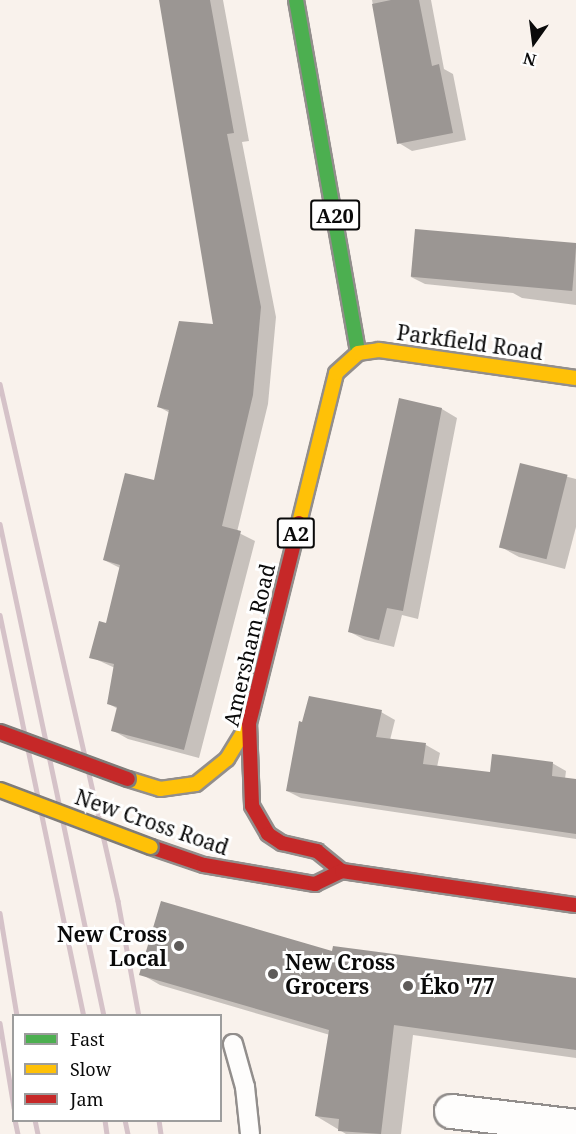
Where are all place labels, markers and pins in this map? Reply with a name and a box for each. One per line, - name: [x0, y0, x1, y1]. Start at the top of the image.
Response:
- place label: New Cross Local: [57, 921, 167, 971]
- marker: New Cross Local: [172, 939, 186, 953]
- place label: New Cross Grocers: [285, 949, 395, 999]
- marker: New Cross Grocers: [266, 967, 280, 981]
- place label: Éko '77: [420, 973, 495, 999]
- marker: Éko '77: [401, 979, 415, 993]

